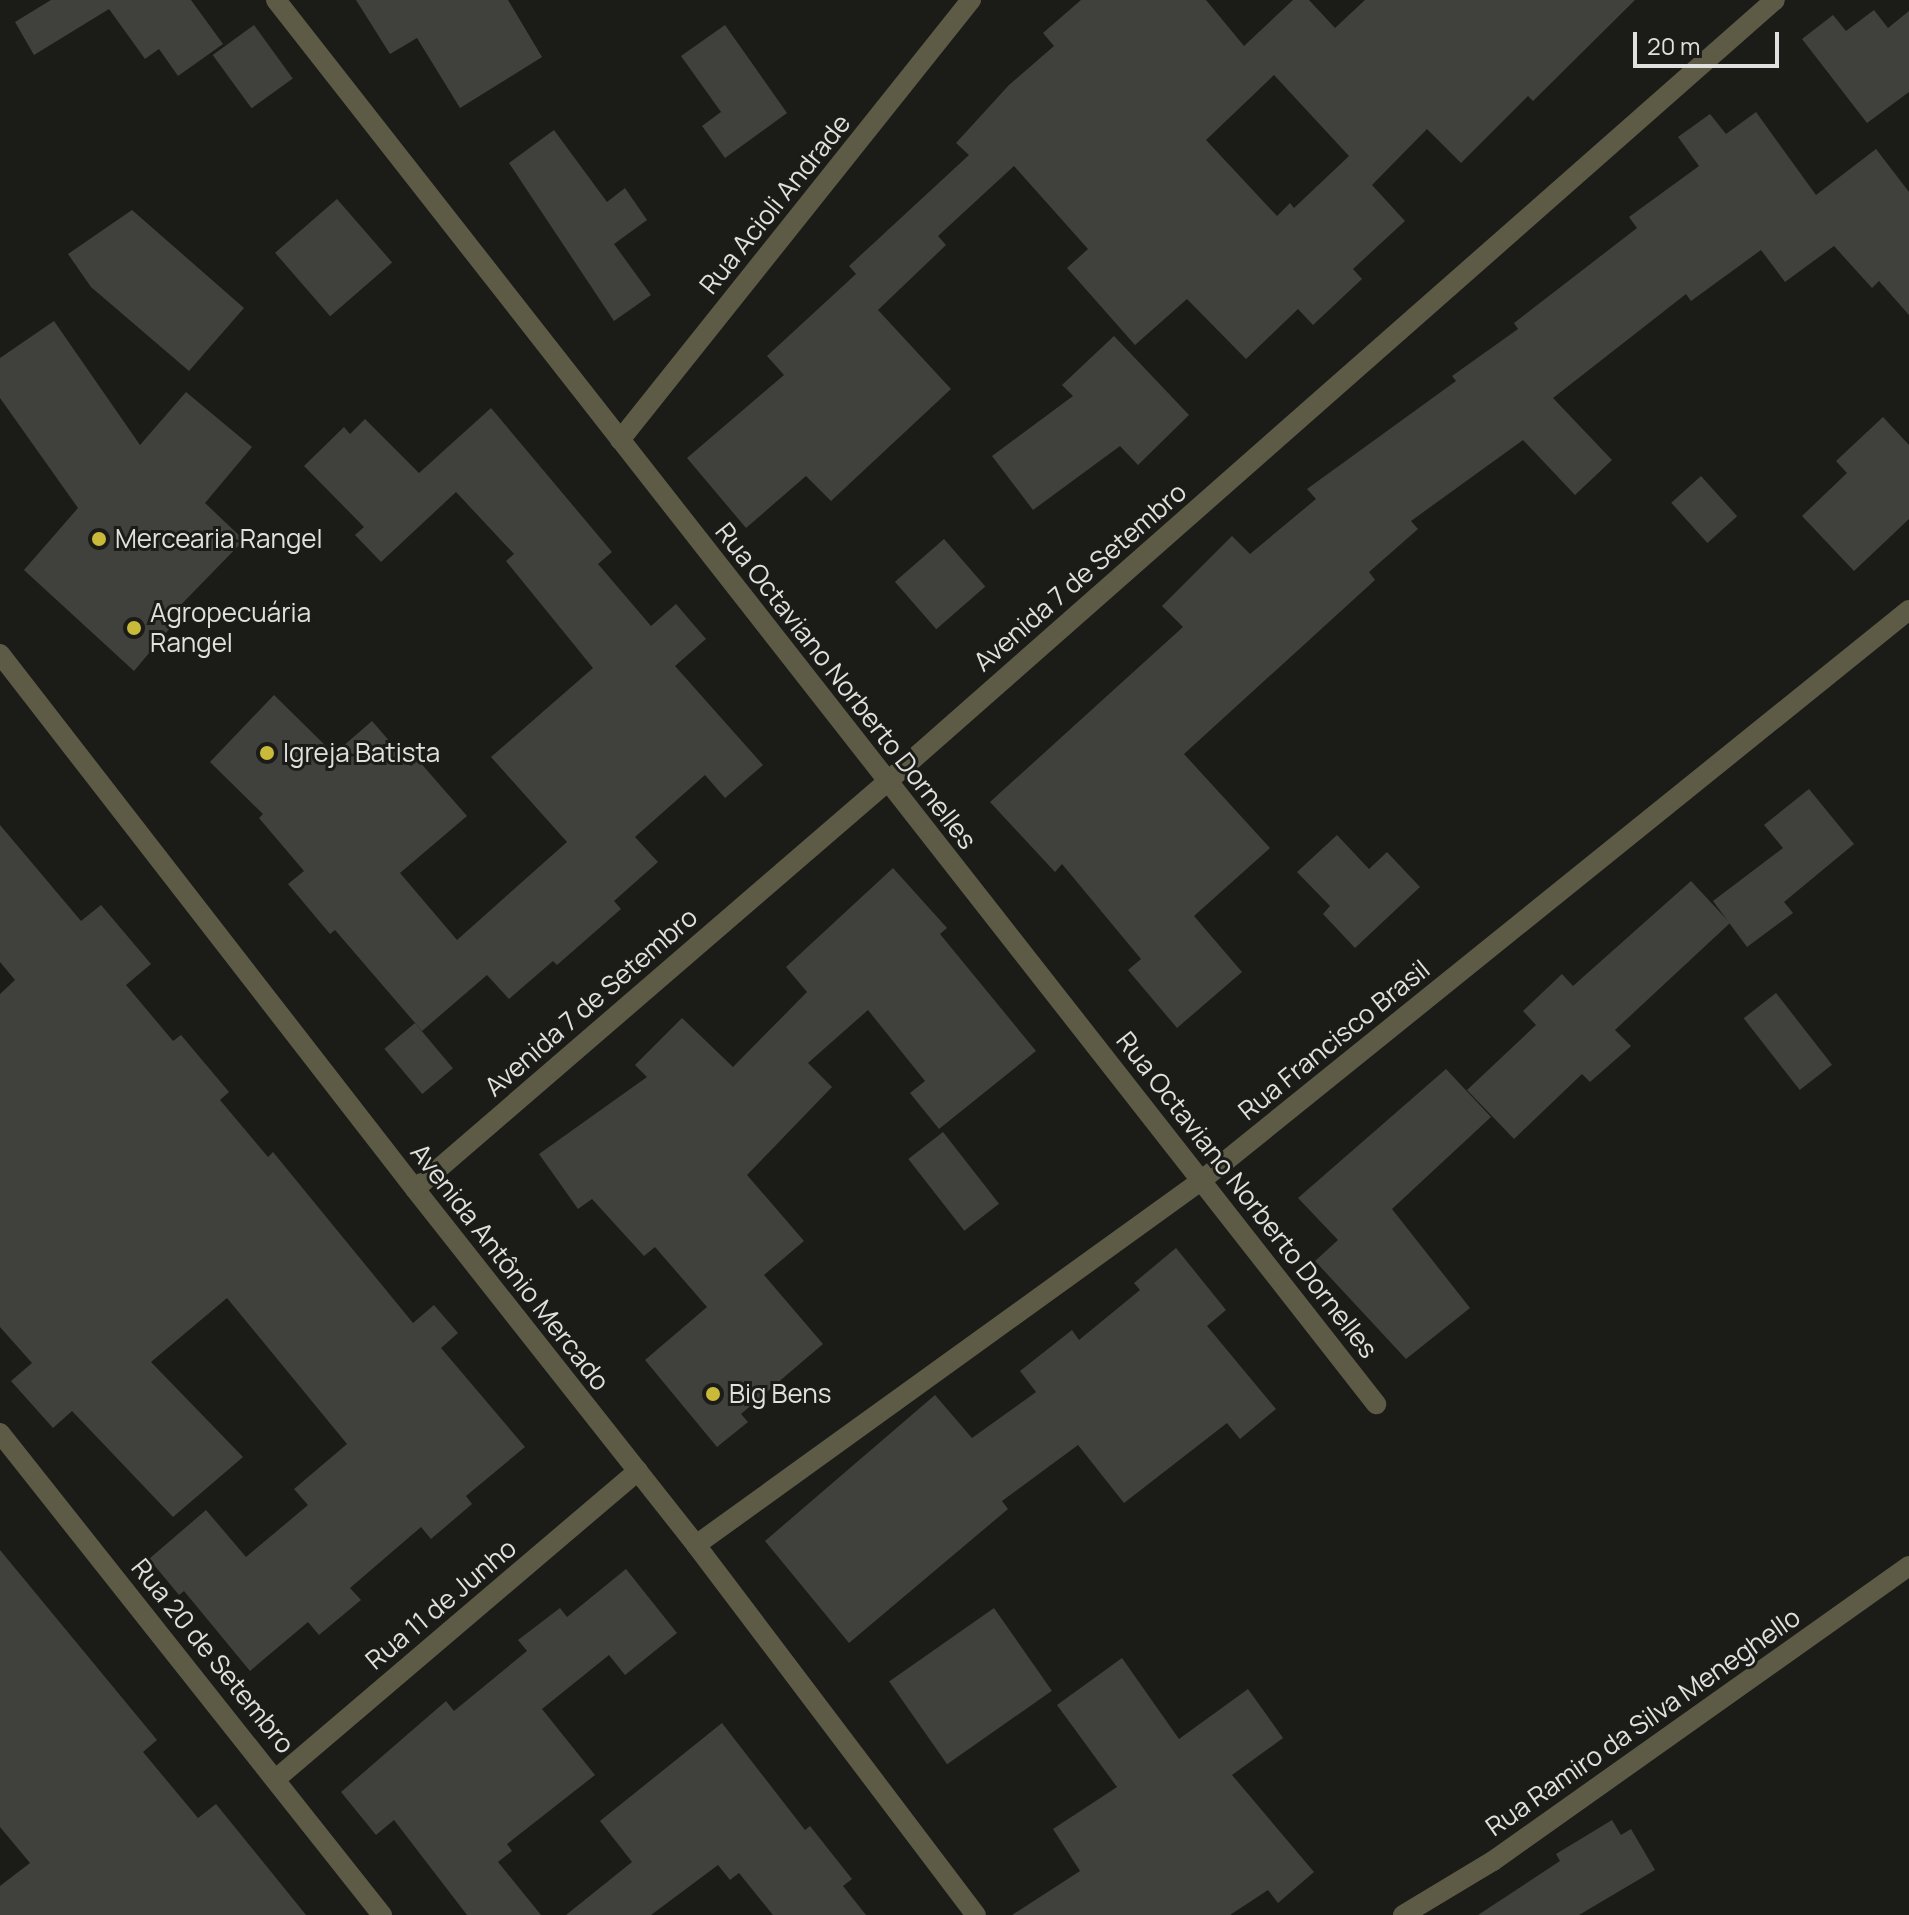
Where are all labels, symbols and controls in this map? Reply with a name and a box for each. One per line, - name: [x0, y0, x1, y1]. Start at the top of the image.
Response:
- scale bar: [1637, 16, 1783, 66]
- text: 20 m: [1647, 29, 1700, 62]
- street label: Rua Acioli Andrade: [693, 108, 857, 300]
- street label: Avenida 7 de Setembro: [967, 476, 1193, 678]
- street label: Rua Octaviano Norberto Dornelles: [709, 517, 983, 855]
- place label: Mercearia Rangel: [115, 523, 323, 555]
- marker: Mercearia Rangel: [90, 530, 108, 548]
- place label: Agropecuária Rangel: [150, 597, 311, 658]
- marker: Agropecuária Rangel: [125, 619, 143, 637]
- place label: Igreja Batista: [283, 737, 440, 769]
- marker: Igreja Batista: [258, 744, 276, 762]
- street label: Avenida 7 de Setembro: [478, 901, 704, 1103]
- street label: Rua Francisco Brasil: [1232, 953, 1436, 1127]
- street label: Rua Octaviano Norberto Dornelles: [1110, 1026, 1384, 1364]
- street label: Avenida Antônio Mercado: [404, 1137, 616, 1397]
- place label: Big Bens: [729, 1378, 831, 1410]
- marker: Big Bens: [704, 1385, 722, 1403]
- street label: Rua 11 de Junho: [360, 1532, 522, 1676]
- street label: Rua 20 de Setembro: [125, 1553, 301, 1759]
- street label: Rua Ramiro da Silva Meneghello: [1480, 1601, 1806, 1843]

